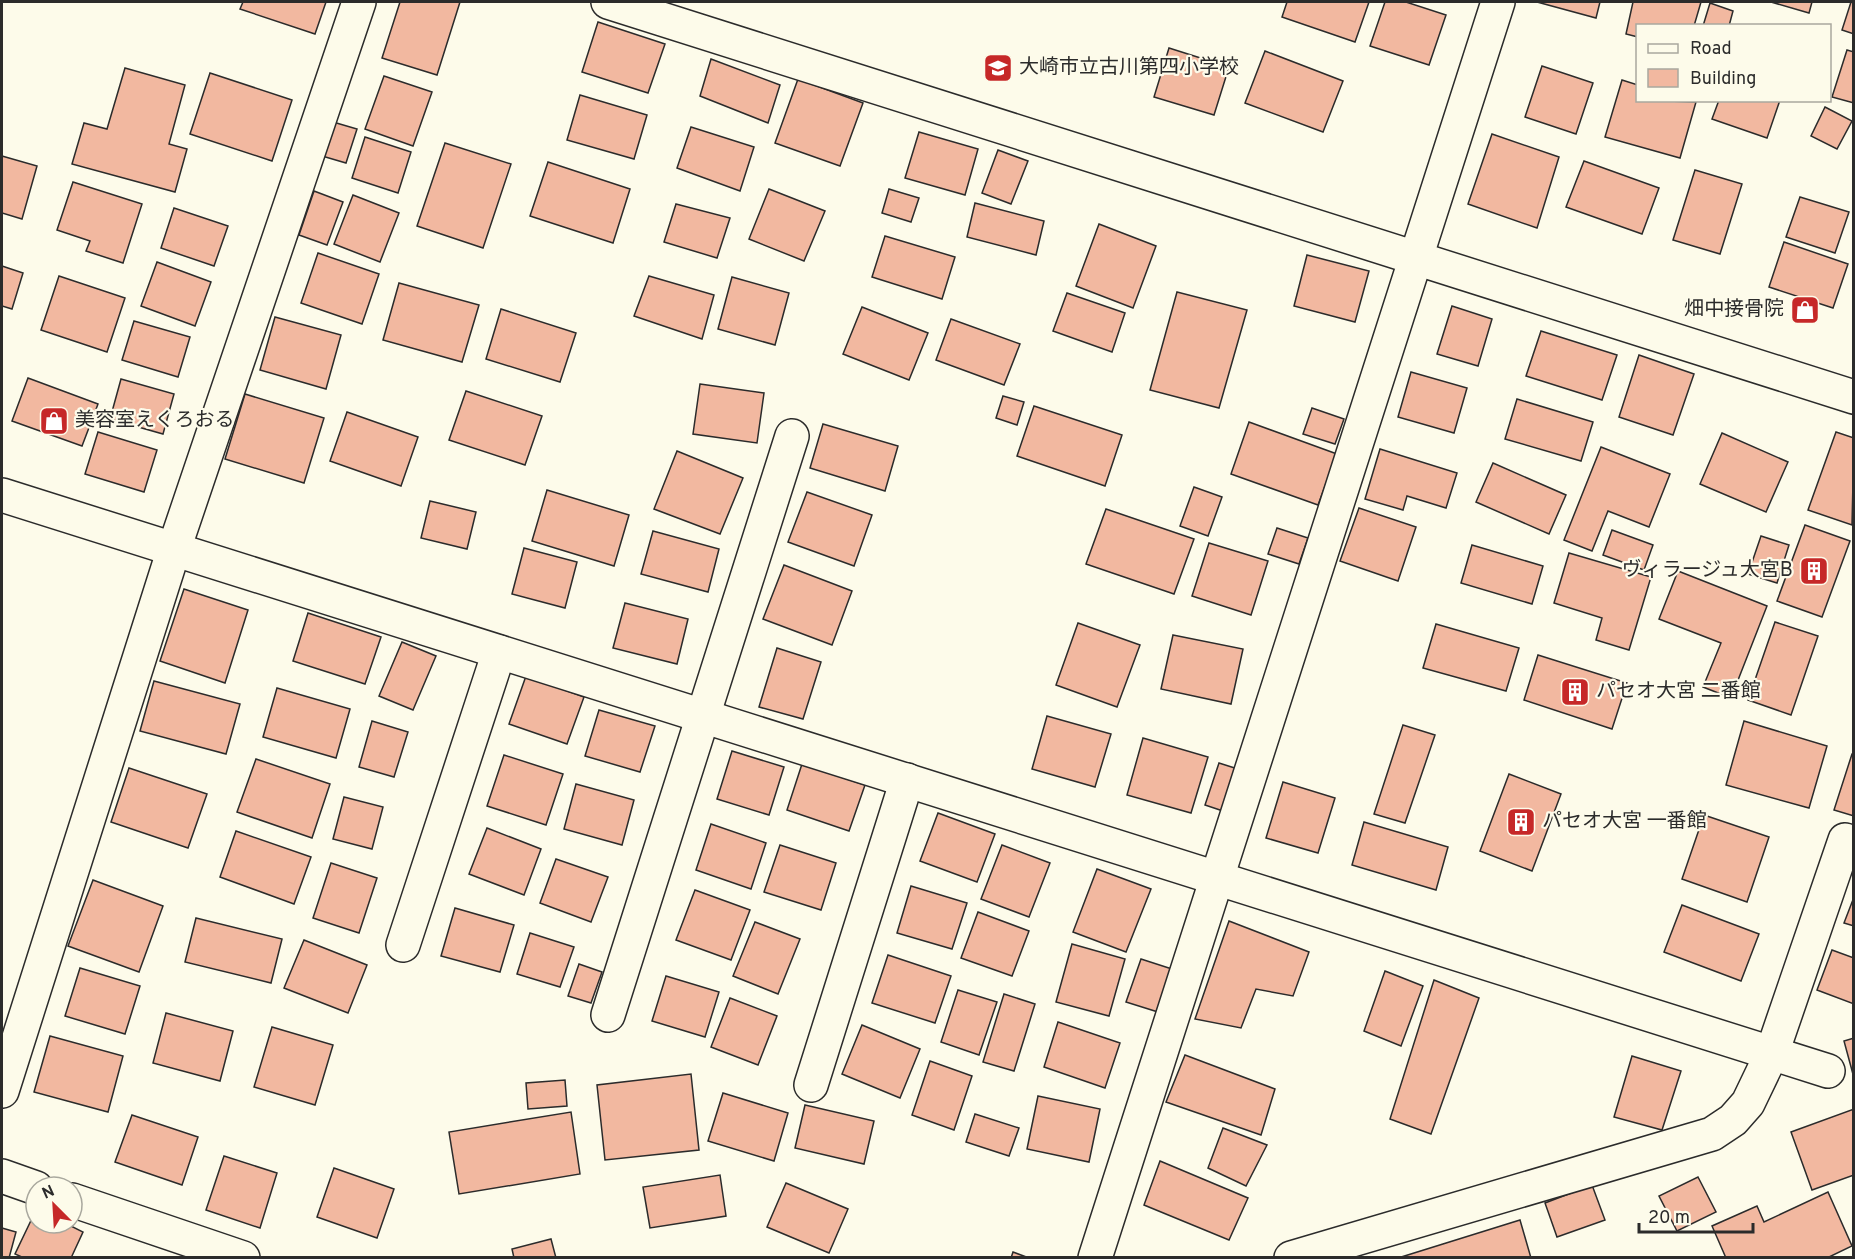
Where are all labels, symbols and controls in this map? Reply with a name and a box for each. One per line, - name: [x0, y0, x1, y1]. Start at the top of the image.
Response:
- legend: [1636, 24, 1831, 102]
- text: Road: [1690, 38, 1732, 61]
- school or university icon: 大崎市立古川第四小学校: [982, 52, 1014, 84]
- place label: 大崎市立古川第四小学校: [1019, 55, 1239, 81]
- text: Building: [1690, 68, 1756, 91]
- shop icon: 畑中接骨院: [1789, 294, 1821, 326]
- place label: 畑中接骨院: [1684, 297, 1784, 323]
- shop icon: 美容室えくろおる: [38, 405, 70, 437]
- place label: 美容室えくろおる: [75, 408, 234, 434]
- building icon: ヴィラージュ大宮B: [1798, 555, 1830, 587]
- place label: ヴィラージュ大宮B: [1622, 558, 1793, 584]
- building icon: パセオ大宮 二番館: [1559, 676, 1591, 708]
- place label: パセオ大宮 二番館: [1596, 679, 1761, 705]
- building icon: パセオ大宮 一番館: [1505, 806, 1537, 838]
- place label: パセオ大宮 一番館: [1542, 809, 1707, 835]
- north arrow: [24, 1175, 84, 1235]
- text: N: [39, 1182, 58, 1205]
- scale bar: [1639, 1196, 1753, 1234]
- text: 20 m: [1648, 1207, 1690, 1230]

